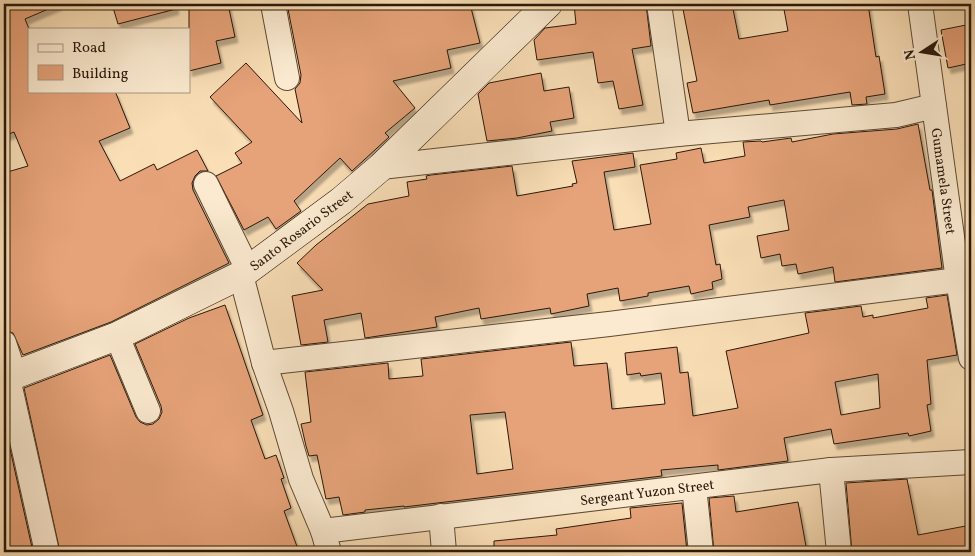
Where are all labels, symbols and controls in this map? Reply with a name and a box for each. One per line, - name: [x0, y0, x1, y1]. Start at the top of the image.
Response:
- legend: [28, 28, 190, 92]
- north arrow: [898, 28, 948, 78]
- text: Road: [72, 38, 106, 59]
- text: N: [900, 47, 921, 61]
- text: Building: [72, 64, 129, 85]
- street label: Gumamela Street: [926, 127, 959, 236]
- street label: Santo Rosario Street: [246, 186, 358, 276]
- street label: Sergeant Yuzon Street: [579, 476, 715, 511]

